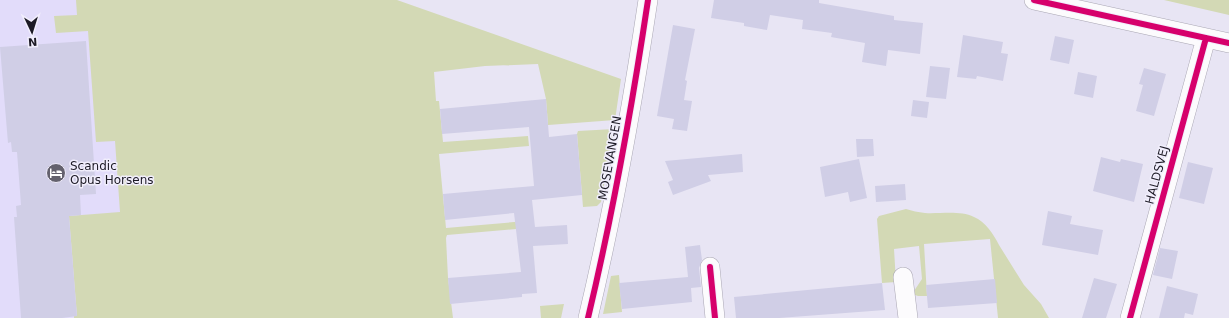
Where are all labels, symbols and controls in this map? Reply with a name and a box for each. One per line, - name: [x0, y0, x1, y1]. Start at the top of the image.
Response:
- north arrow: [12, 12, 52, 52]
- text: N: [28, 35, 38, 48]
- street label: MOSEVANGEN: [596, 115, 624, 201]
- street label: HALDSVEJ: [1142, 144, 1172, 206]
- place label: Scandic Opus Horsens: [70, 159, 154, 187]
- hotel icon: Scandic Opus Horsens: [45, 162, 67, 184]

